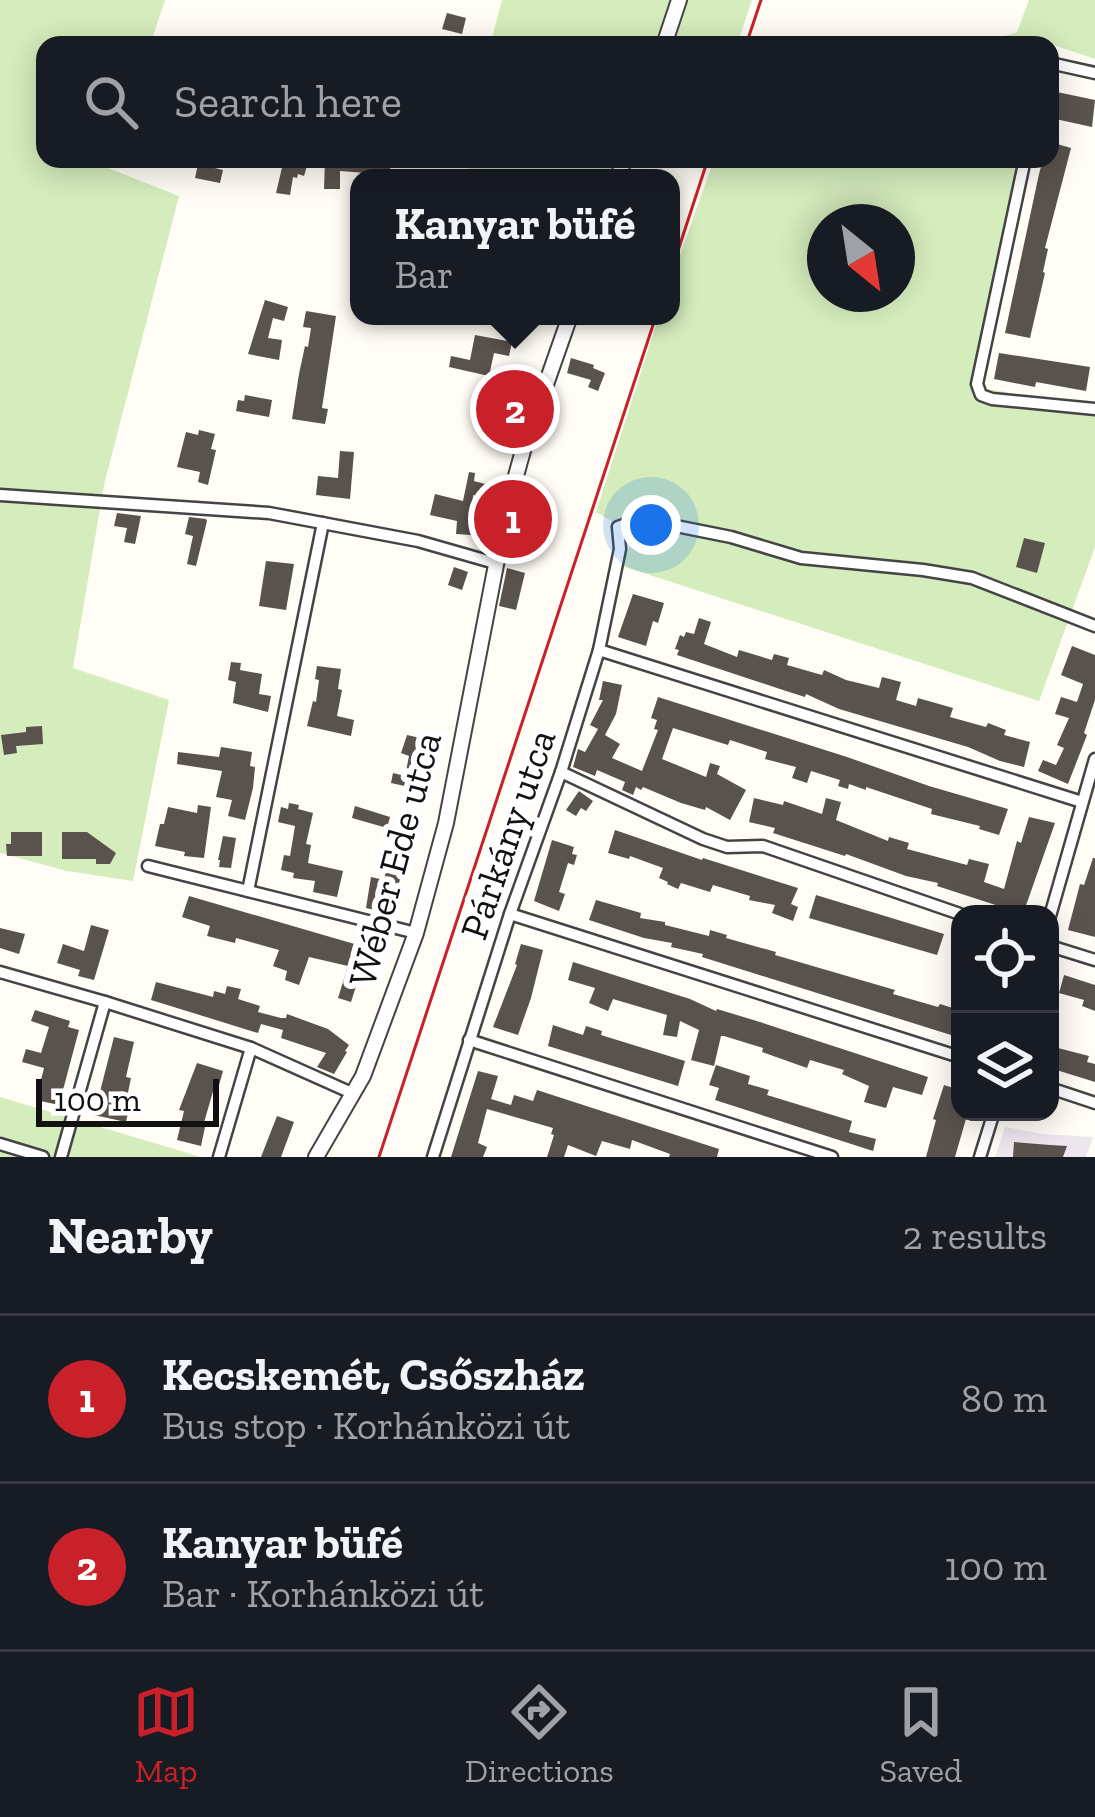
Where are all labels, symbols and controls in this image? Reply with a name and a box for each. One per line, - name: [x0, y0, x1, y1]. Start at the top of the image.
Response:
- search box: [36, 36, 1059, 168]
- icon: search: [78, 69, 144, 135]
- text: Search here: [174, 75, 402, 129]
- popup: [350, 169, 680, 325]
- text: Kanyar büfé: [395, 197, 635, 251]
- north arrow: [807, 204, 915, 312]
- text: Bar: [395, 251, 453, 298]
- pin: 2: [476, 364, 554, 454]
- pin: 1: [474, 474, 552, 564]
- your location: [621, 495, 681, 555]
- street label: Párkány utca: [450, 723, 565, 945]
- street label: Wéber Ede utca: [338, 727, 451, 991]
- map controls: [951, 905, 1059, 1121]
- button: locate: [951, 905, 1059, 1013]
- button: layers: [951, 1013, 1059, 1121]
- scale bar: [36, 1073, 219, 1126]
- text: 100 m: [54, 1080, 141, 1119]
- text: Nearby: [48, 1205, 213, 1266]
- text: 2 results: [902, 1212, 1047, 1259]
- text: Kecskemét, Csőszház: [162, 1348, 585, 1402]
- text: 1: [79, 1375, 95, 1422]
- text: 80 m: [961, 1375, 1047, 1422]
- text: Bus stop · Korhánközi út: [162, 1402, 570, 1449]
- text: Kanyar büfé: [162, 1516, 403, 1570]
- text: 2: [77, 1543, 97, 1590]
- text: 100 m: [945, 1543, 1047, 1590]
- text: Bar · Korhánközi út: [162, 1570, 484, 1617]
- tab: Map: [133, 1679, 199, 1790]
- tab: Directions: [465, 1679, 614, 1790]
- tab: Saved: [879, 1679, 962, 1790]

